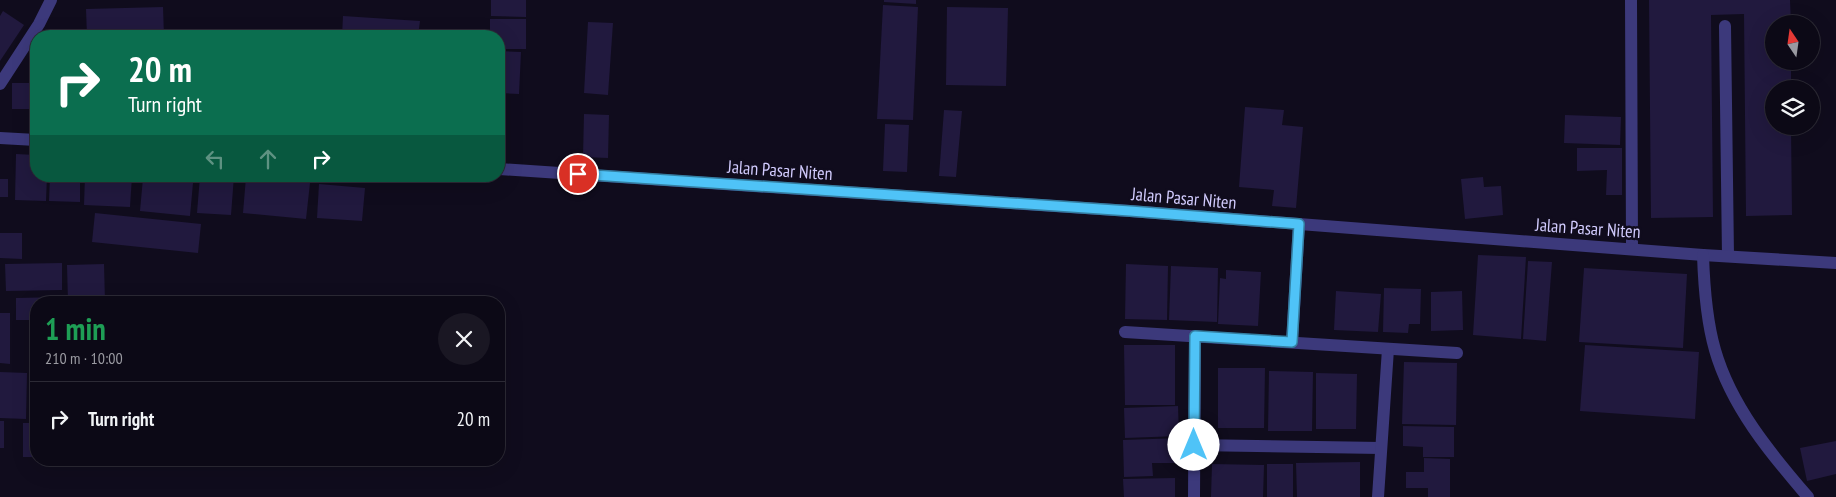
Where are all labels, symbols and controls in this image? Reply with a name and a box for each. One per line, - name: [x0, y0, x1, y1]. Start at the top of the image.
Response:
- north arrow: [1765, 15, 1820, 70]
- map controls: [1765, 15, 1820, 135]
- text: 20 m: [128, 46, 192, 92]
- icon: right: [45, 50, 110, 115]
- button: layers: [1765, 80, 1820, 135]
- text: Turn right: [128, 90, 202, 118]
- icon: left: [201, 145, 229, 173]
- icon: ahead: [254, 145, 282, 173]
- icon: right: [307, 145, 335, 173]
- pin: [557, 153, 599, 195]
- street label: Jalan Pasar Niten: [726, 155, 833, 185]
- icon: arrive: [564, 160, 592, 188]
- street label: Jalan Pasar Niten: [1130, 182, 1237, 214]
- street label: Jalan Pasar Niten: [1534, 213, 1641, 243]
- text: 1 min: [45, 309, 106, 348]
- button: close: [438, 313, 490, 365]
- text: 210 m · 10:00: [45, 348, 123, 368]
- icon: right: [45, 405, 73, 433]
- text: Turn right: [88, 407, 154, 431]
- text: 20 m: [457, 407, 490, 431]
- position arrow: [1167, 418, 1219, 470]

